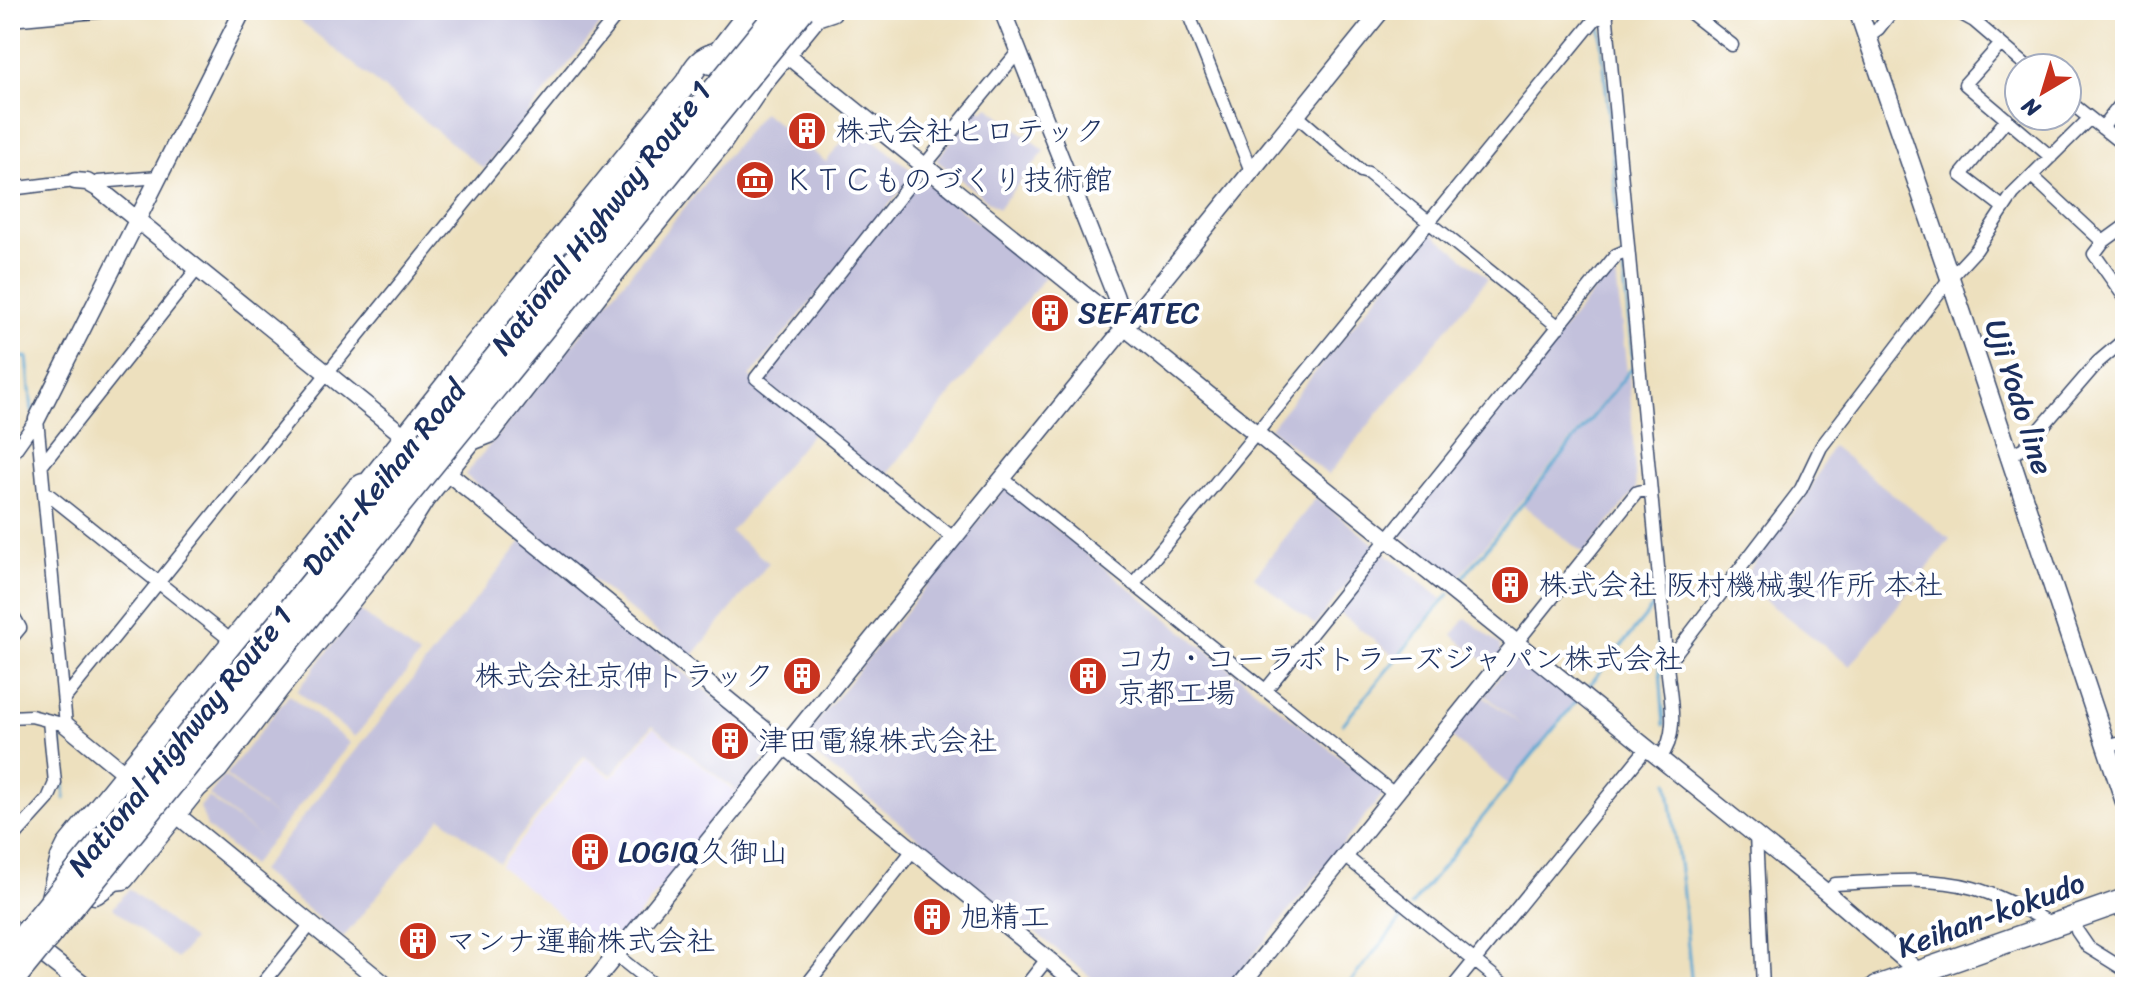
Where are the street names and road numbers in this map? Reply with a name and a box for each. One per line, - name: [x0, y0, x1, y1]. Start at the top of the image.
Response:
- street label: National Highway Route 1: [476, 69, 726, 367]
- street label: Uji Yodo line: [1968, 312, 2070, 482]
- street label: Daini-Keihan Road: [287, 366, 482, 589]
- street label: National Highway Route 1: [53, 593, 307, 889]
- street label: Keihan-kokudo: [1889, 856, 2093, 974]

